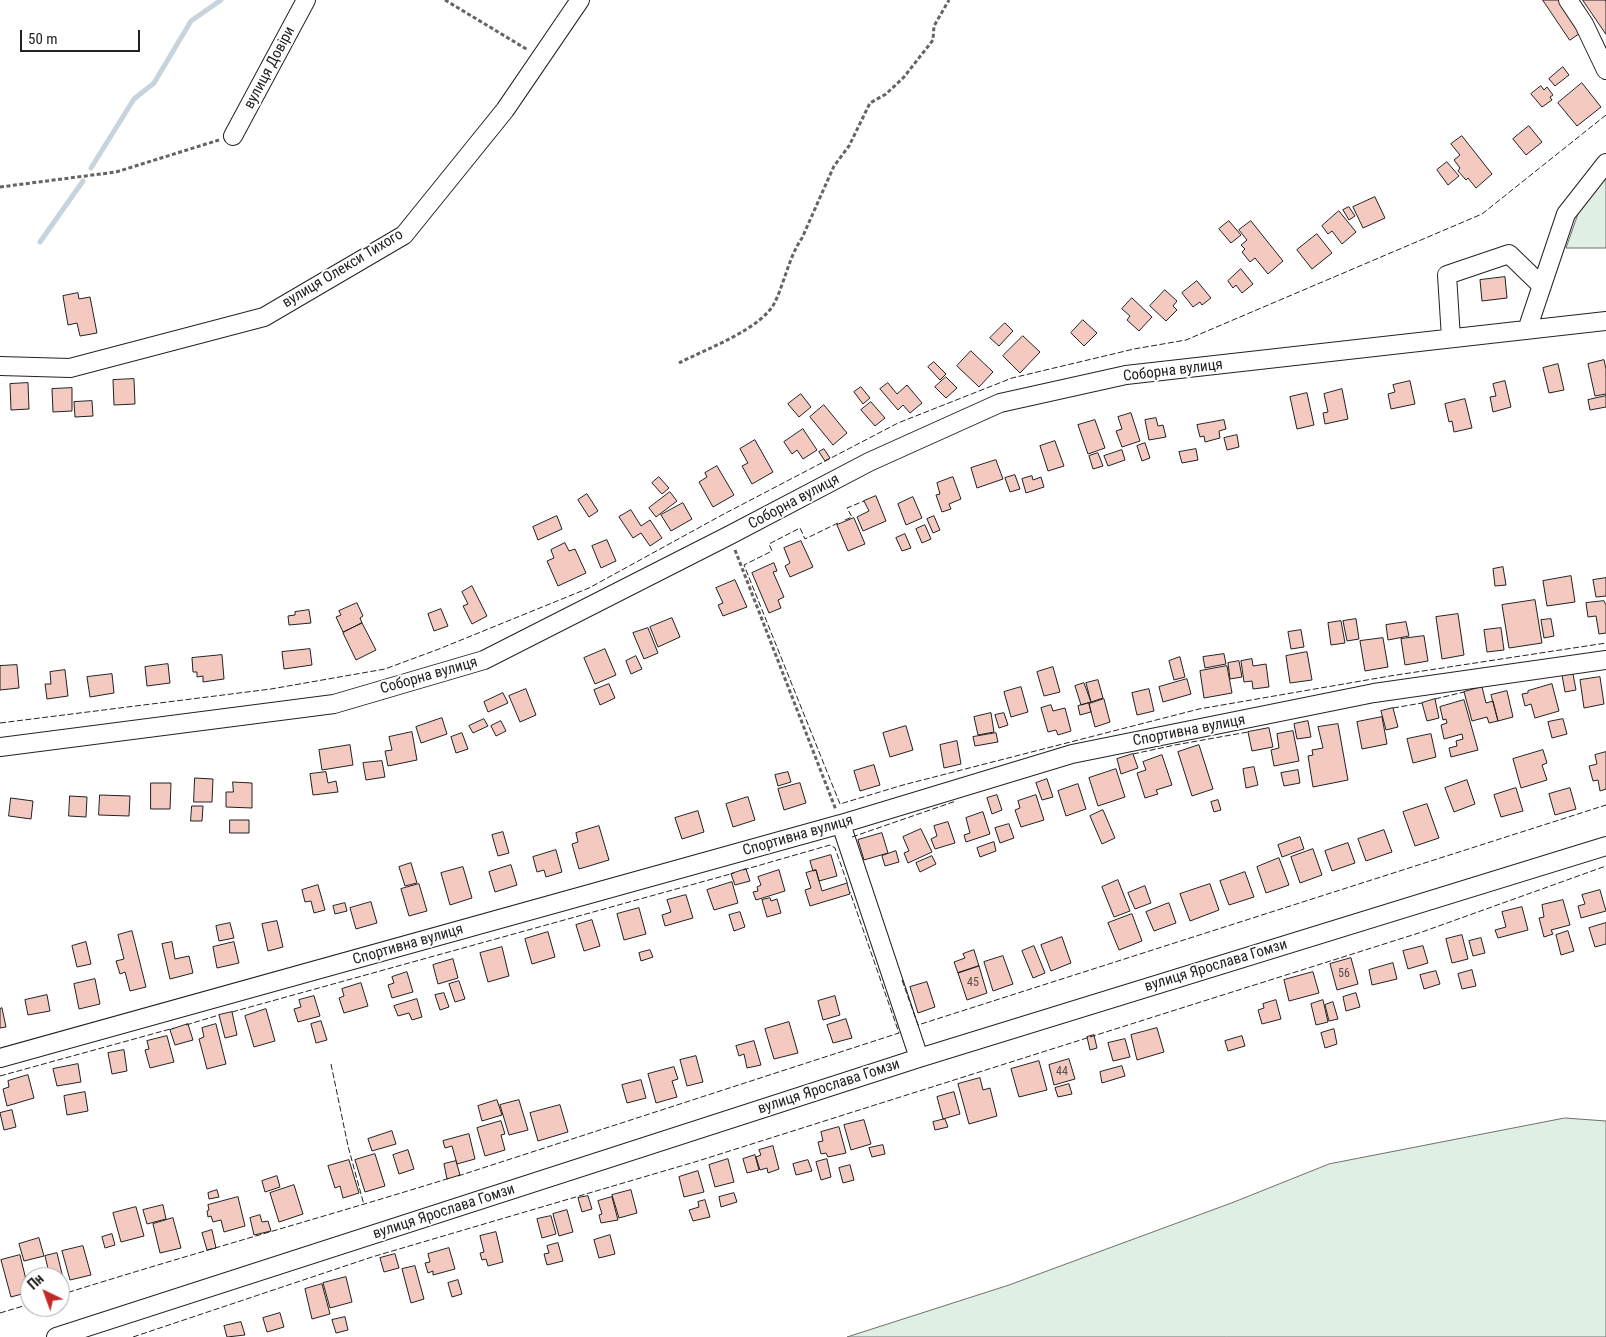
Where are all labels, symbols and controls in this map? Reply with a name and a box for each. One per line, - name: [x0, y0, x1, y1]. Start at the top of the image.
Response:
- scale bar: [22, 20, 142, 52]
- street label: вулиця Довіри: [241, 24, 299, 112]
- text: 50 m: [28, 30, 58, 48]
- street label: вулиця Олекси Тихого: [279, 226, 407, 312]
- street label: Соборна вулиця: [1122, 356, 1224, 386]
- street label: Соборна вулиця: [745, 470, 843, 534]
- street label: Соборна вулиця: [378, 654, 480, 698]
- street label: Спортивна вулиця: [1131, 711, 1247, 751]
- street label: Спортивна вулиця: [741, 812, 855, 860]
- street label: Спортивна вулиця: [351, 921, 465, 969]
- street label: вулиця Ярослава Гомзи: [1143, 936, 1289, 996]
- house number: 56: [1338, 967, 1350, 981]
- house number: 45: [967, 976, 979, 990]
- street label: вулиця Ярослава Гомзи: [756, 1056, 902, 1118]
- house number: 44: [1056, 1065, 1068, 1079]
- street label: вулиця Ярослава Гомзи: [371, 1181, 517, 1243]
- north arrow: [20, 1267, 70, 1317]
- text: Пн: [24, 1270, 47, 1293]

